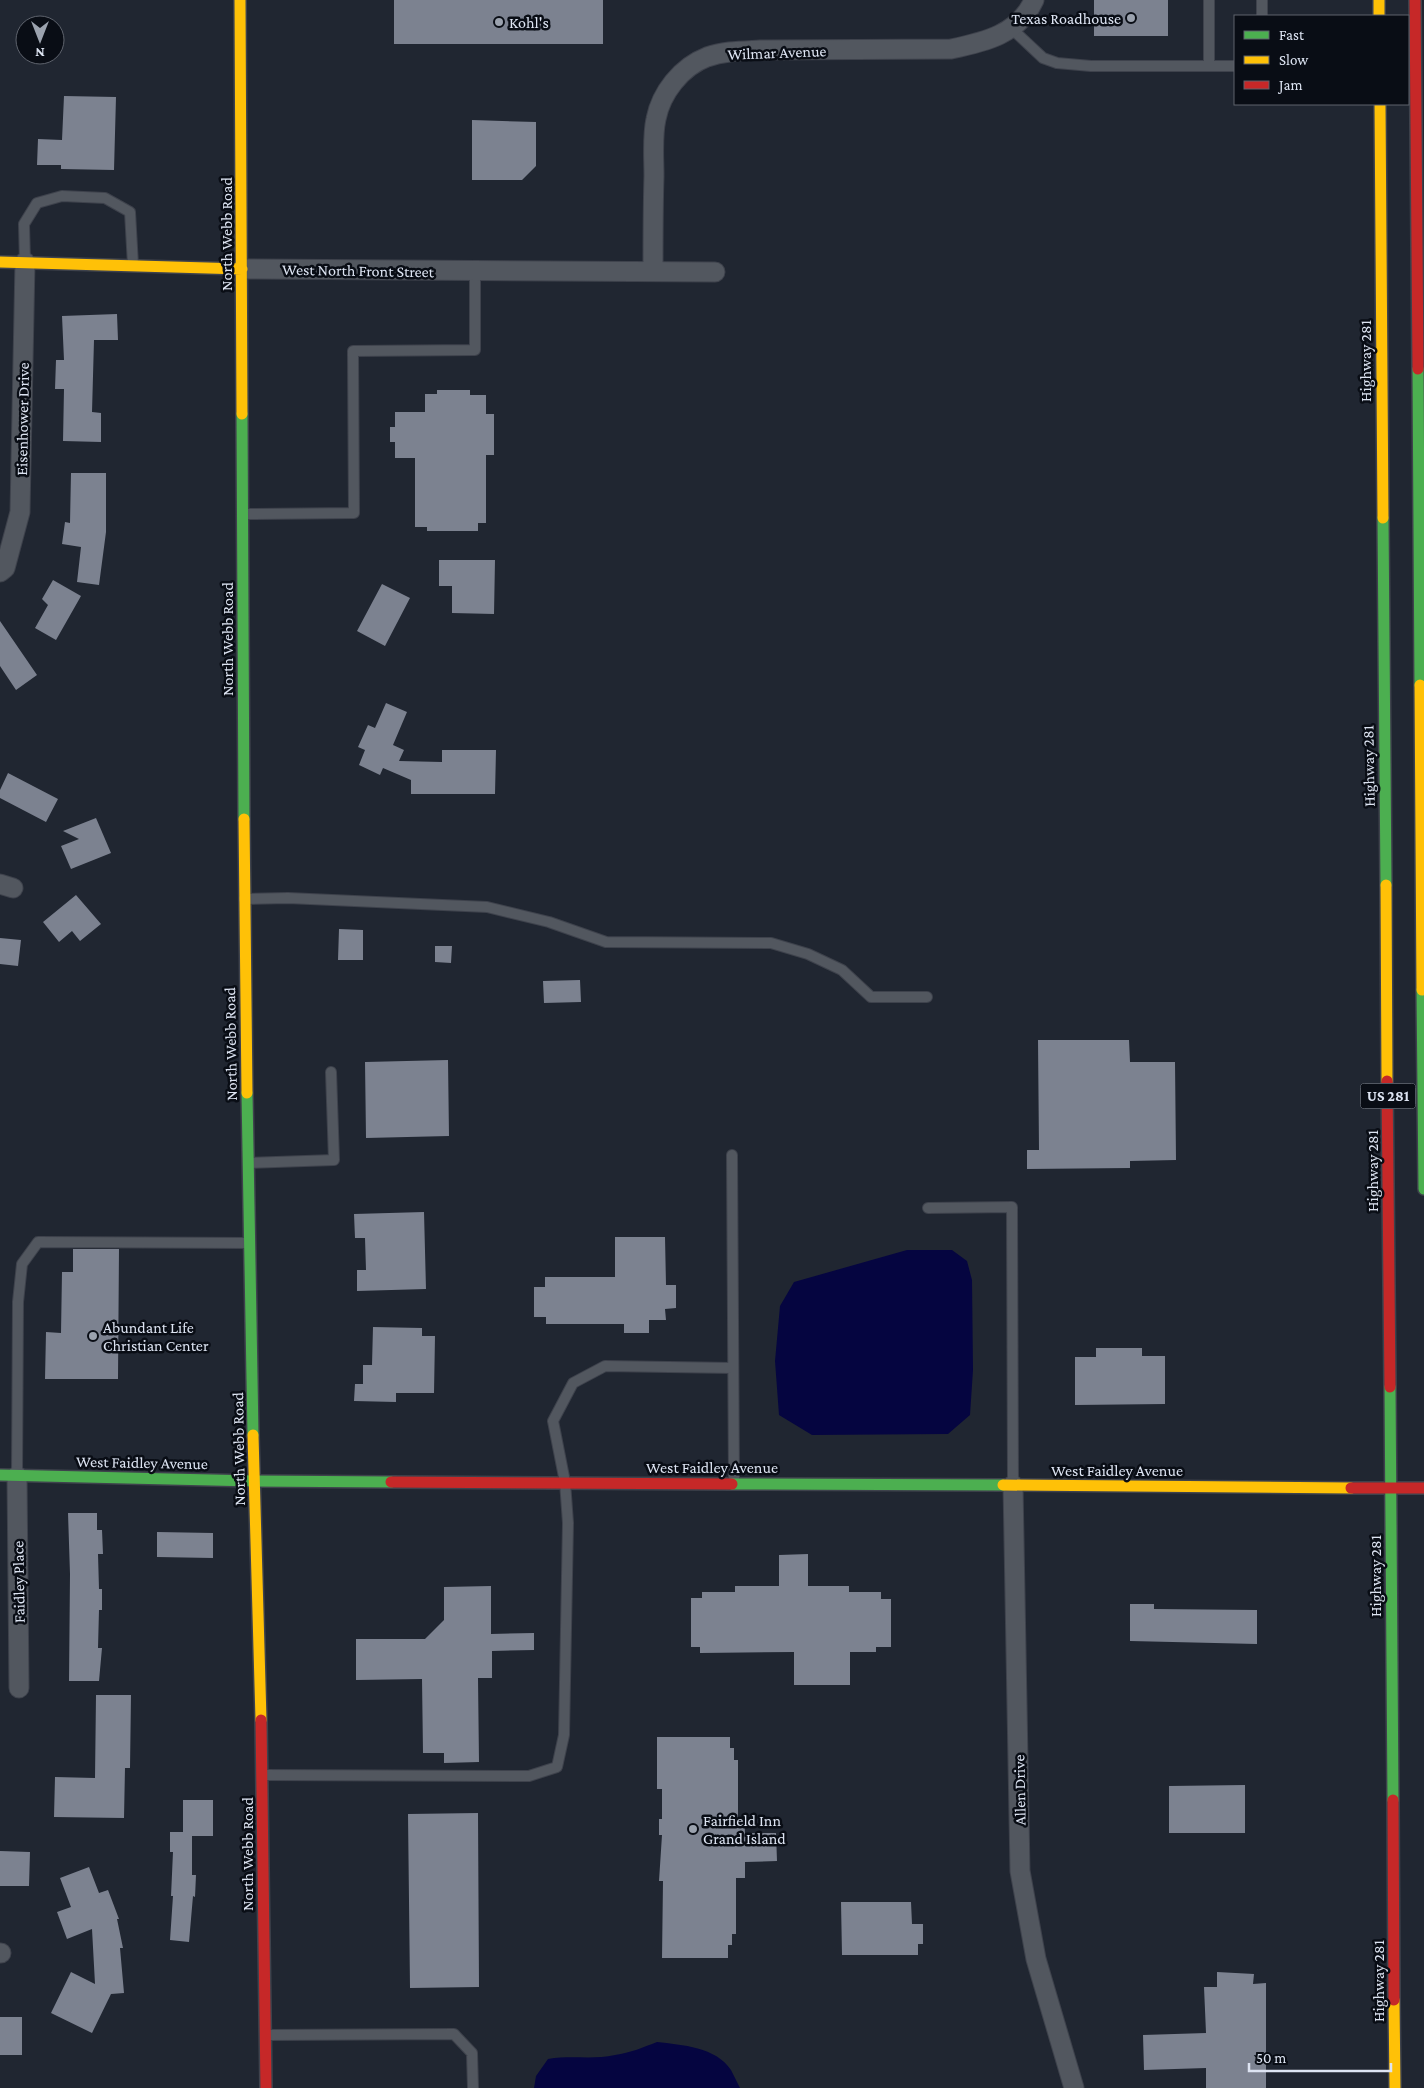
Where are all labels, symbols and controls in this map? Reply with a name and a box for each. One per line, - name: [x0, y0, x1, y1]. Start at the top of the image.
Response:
- place label: Texas Roadhouse: [1011, 10, 1121, 27]
- marker: Texas Roadhouse: [1125, 12, 1137, 24]
- place label: Kohl's: [509, 14, 549, 31]
- north arrow: [15, 15, 65, 65]
- legend: [1234, 15, 1409, 105]
- marker: Kohl's: [493, 16, 505, 28]
- text: Fast: [1279, 27, 1305, 43]
- street label: Wilmar Avenue: [727, 42, 827, 63]
- text: N: [35, 45, 45, 61]
- text: Slow: [1279, 52, 1309, 68]
- text: Jam: [1277, 77, 1302, 94]
- street label: North Webb Road: [218, 177, 235, 291]
- street label: West North Front Street: [282, 261, 435, 280]
- street label: Highway 281: [1357, 320, 1375, 402]
- street label: Eisenhower Drive: [13, 362, 32, 476]
- street label: North Webb Road: [219, 582, 236, 696]
- street label: Highway 281: [1359, 725, 1379, 807]
- street label: North Webb Road: [221, 986, 240, 1101]
- road number: US 281: [1360, 1084, 1416, 1108]
- street label: Highway 281: [1364, 1130, 1382, 1212]
- place label: Abundant Life Christian Center: [103, 1319, 209, 1354]
- marker: Abundant Life Christian Center: [87, 1330, 99, 1342]
- street label: North Webb Road: [229, 1391, 248, 1506]
- street label: West Faidley Avenue: [76, 1453, 208, 1473]
- street label: West Faidley Avenue: [646, 1459, 778, 1477]
- street label: West Faidley Avenue: [1051, 1462, 1183, 1480]
- street label: Highway 281: [1367, 1535, 1385, 1617]
- street label: Faidley Place: [9, 1541, 29, 1623]
- street label: Allen Drive: [1010, 1754, 1029, 1826]
- street label: North Webb Road: [239, 1797, 256, 1911]
- place label: Fairfield Inn Grand Island: [703, 1812, 786, 1847]
- marker: Fairfield Inn Grand Island: [687, 1823, 699, 1835]
- street label: Highway 281: [1370, 1940, 1388, 2022]
- scale bar: [1249, 2040, 1392, 2072]
- text: 50 m: [1256, 2050, 1286, 2066]

